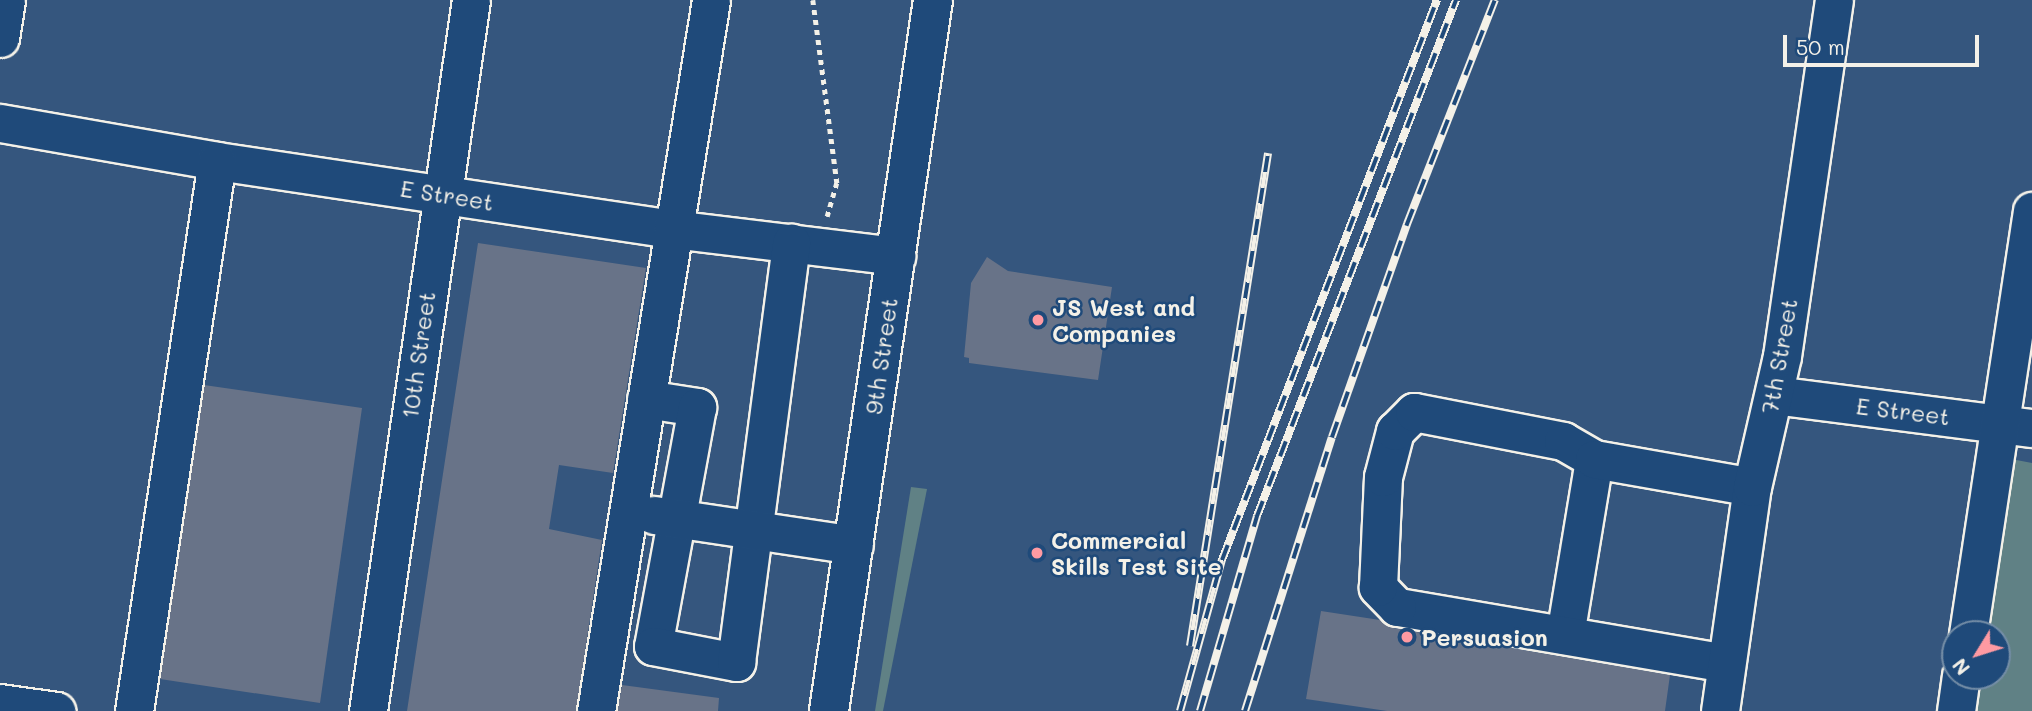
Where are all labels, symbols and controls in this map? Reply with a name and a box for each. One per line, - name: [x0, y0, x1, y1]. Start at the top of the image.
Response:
- scale bar: [1787, 21, 1983, 65]
- text: 50 m: [1796, 33, 1845, 60]
- street label: E Street: [399, 174, 495, 216]
- street label: 10th Street: [395, 290, 441, 420]
- place label: JS West and Companies: [1052, 293, 1195, 347]
- street label: 9th Street: [859, 296, 903, 416]
- street label: 7th Street: [1755, 296, 1803, 416]
- marker: JS West and Companies: [1030, 312, 1046, 328]
- street label: E Street: [1855, 392, 1951, 430]
- place label: Commercial Skills Test Site: [1051, 526, 1221, 580]
- marker: Commercial Skills Test Site: [1029, 545, 1045, 561]
- north arrow: [1941, 620, 2011, 690]
- place label: Persuasion: [1421, 623, 1548, 651]
- marker: Persuasion: [1399, 629, 1415, 645]
- text: N: [1946, 654, 1975, 680]

